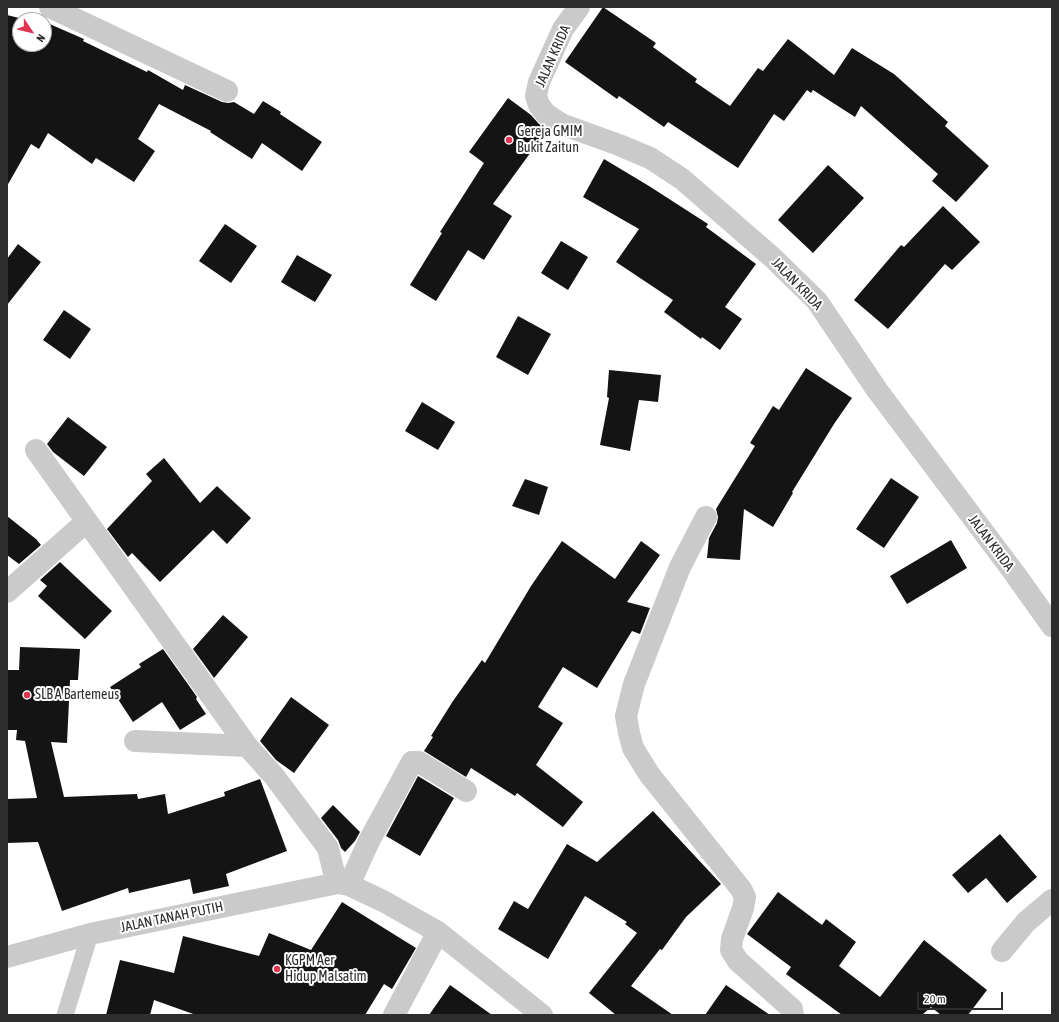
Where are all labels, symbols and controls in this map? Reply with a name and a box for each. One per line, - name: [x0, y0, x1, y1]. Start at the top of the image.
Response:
- north arrow: [12, 12, 52, 52]
- street label: JALAN KRIDA: [532, 22, 574, 90]
- text: N: [34, 32, 48, 44]
- place label: Gereja GMIM Bukit Zaitun: [517, 124, 583, 156]
- marker: Gereja GMIM Bukit Zaitun: [504, 135, 514, 145]
- street label: JALAN KRIDA: [768, 254, 826, 314]
- street label: JALAN KRIDA: [964, 512, 1018, 574]
- place label: SLB A Bartemeus: [35, 687, 119, 703]
- marker: SLB A Bartemeus: [22, 690, 32, 700]
- street label: JALAN TANAH PUTIH: [119, 898, 225, 936]
- place label: KGPM Aer Hidup Malsatim: [285, 953, 367, 986]
- marker: KGPM Aer Hidup Malsatim: [272, 964, 282, 974]
- scale bar: [919, 984, 1005, 1010]
- text: 20 m: [924, 992, 946, 1006]

